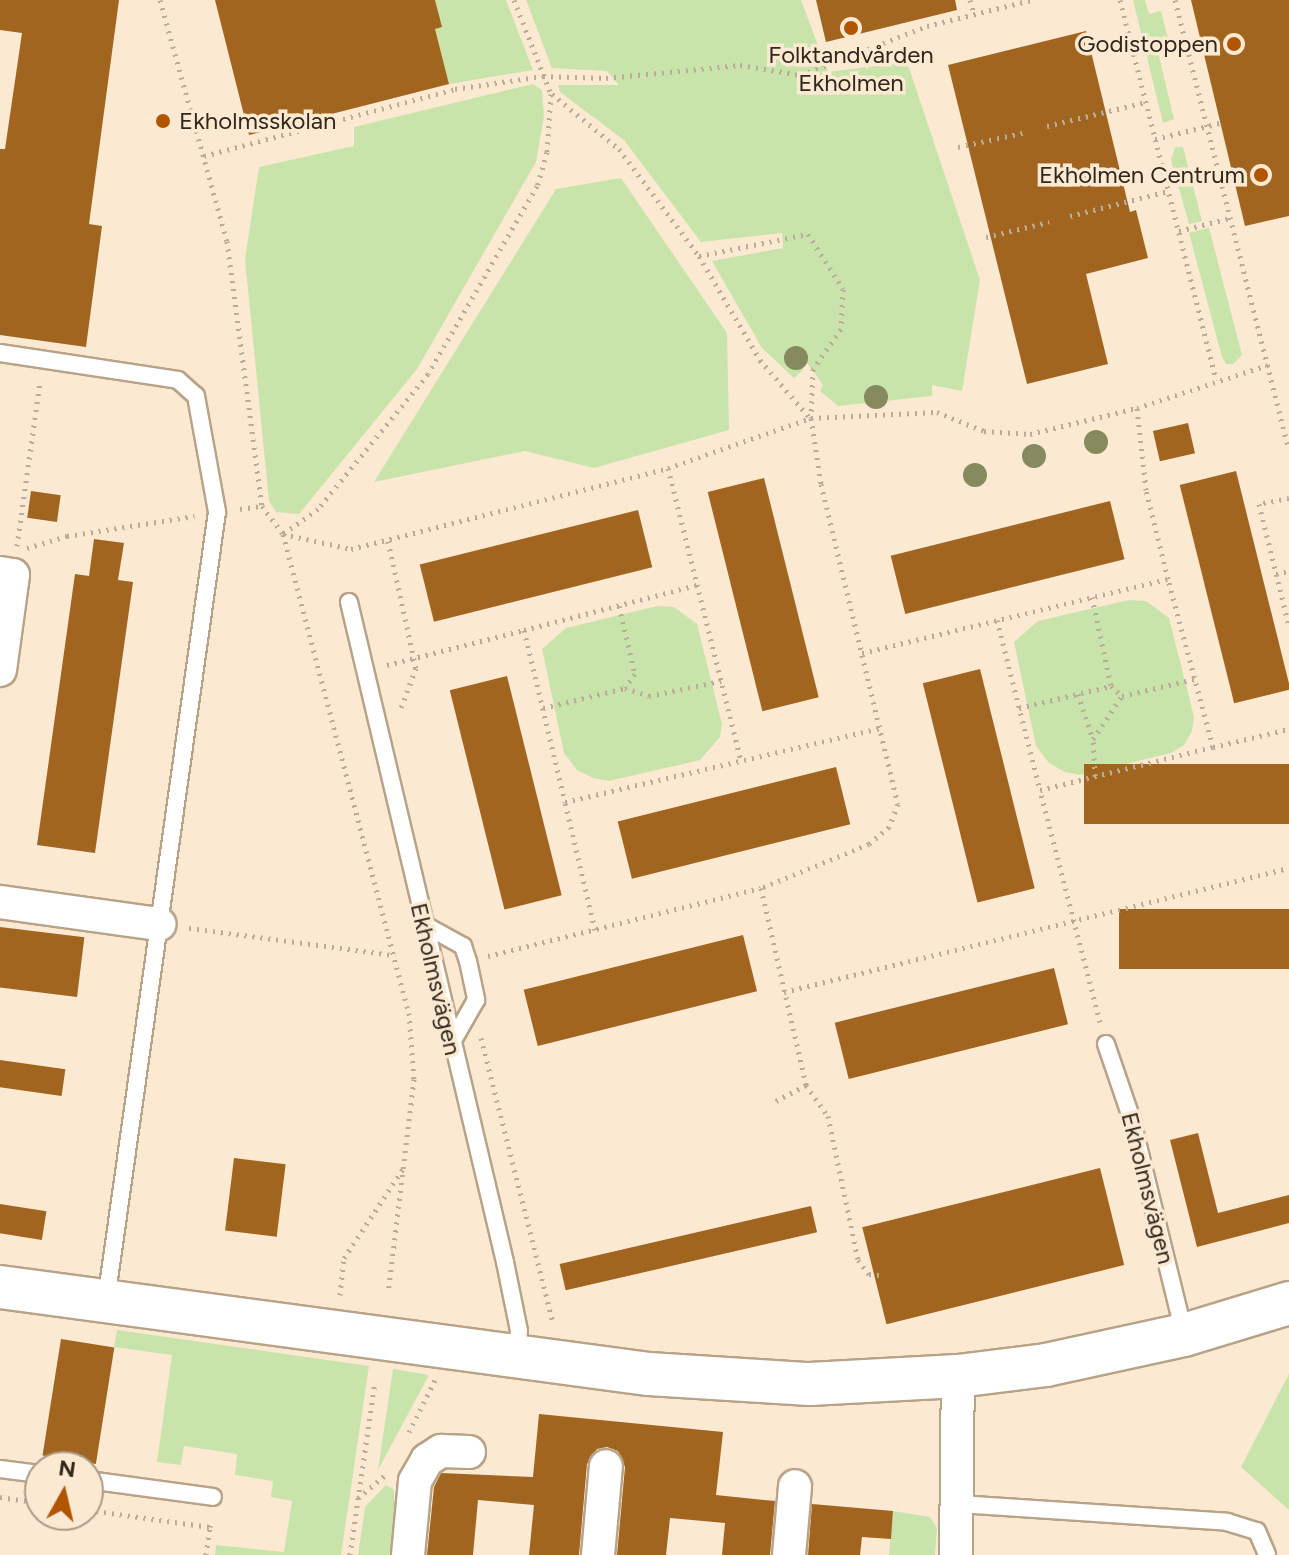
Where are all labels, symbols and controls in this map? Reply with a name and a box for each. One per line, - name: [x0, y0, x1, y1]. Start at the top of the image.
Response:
- marker: Folktandvården Ekholmen: [842, 19, 860, 37]
- place label: Godistoppen: [1077, 30, 1218, 58]
- marker: Godistoppen: [1225, 35, 1243, 53]
- place label: Folktandvården Ekholmen: [768, 41, 934, 97]
- place label: Ekholmsskolan: [179, 107, 336, 135]
- marker: Ekholmsskolan: [154, 112, 172, 130]
- place label: Ekholmen Centrum: [1039, 161, 1245, 189]
- marker: Ekholmen Centrum: [1252, 166, 1270, 184]
- street label: Ekholmsvägen: [404, 900, 468, 1058]
- street label: Ekholmsvägen: [1115, 1109, 1181, 1267]
- north arrow: [24, 1451, 104, 1531]
- text: N: [57, 1454, 77, 1483]

